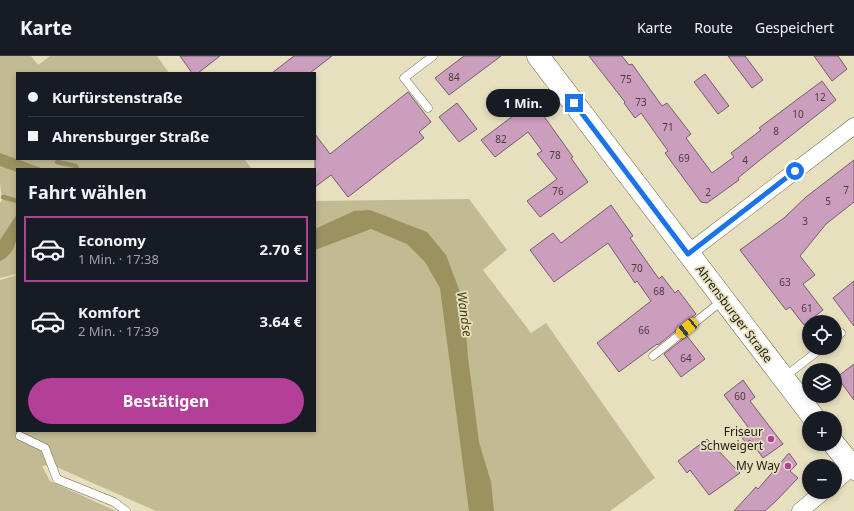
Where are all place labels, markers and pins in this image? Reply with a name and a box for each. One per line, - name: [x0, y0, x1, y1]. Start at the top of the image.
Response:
- place label: Friseur Schweigert: [701, 423, 764, 454]
- marker: Friseur Schweigert: [766, 434, 776, 444]
- place label: My Way: [736, 457, 781, 474]
- marker: My Way: [783, 461, 793, 471]

